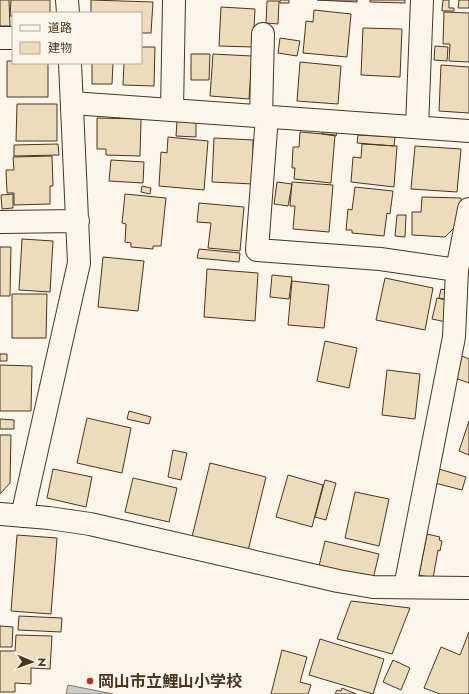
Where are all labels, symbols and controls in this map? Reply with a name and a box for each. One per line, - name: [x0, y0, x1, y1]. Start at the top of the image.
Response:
- legend: [12, 12, 142, 64]
- text: 道路: [48, 19, 72, 37]
- text: 建物: [48, 39, 72, 57]
- north arrow: [12, 642, 52, 682]
- text: N: [34, 658, 50, 667]
- place label: 岡山市立鯉山小学校: [98, 670, 242, 693]
- marker: 岡山市立鯉山小学校: [85, 676, 95, 686]

